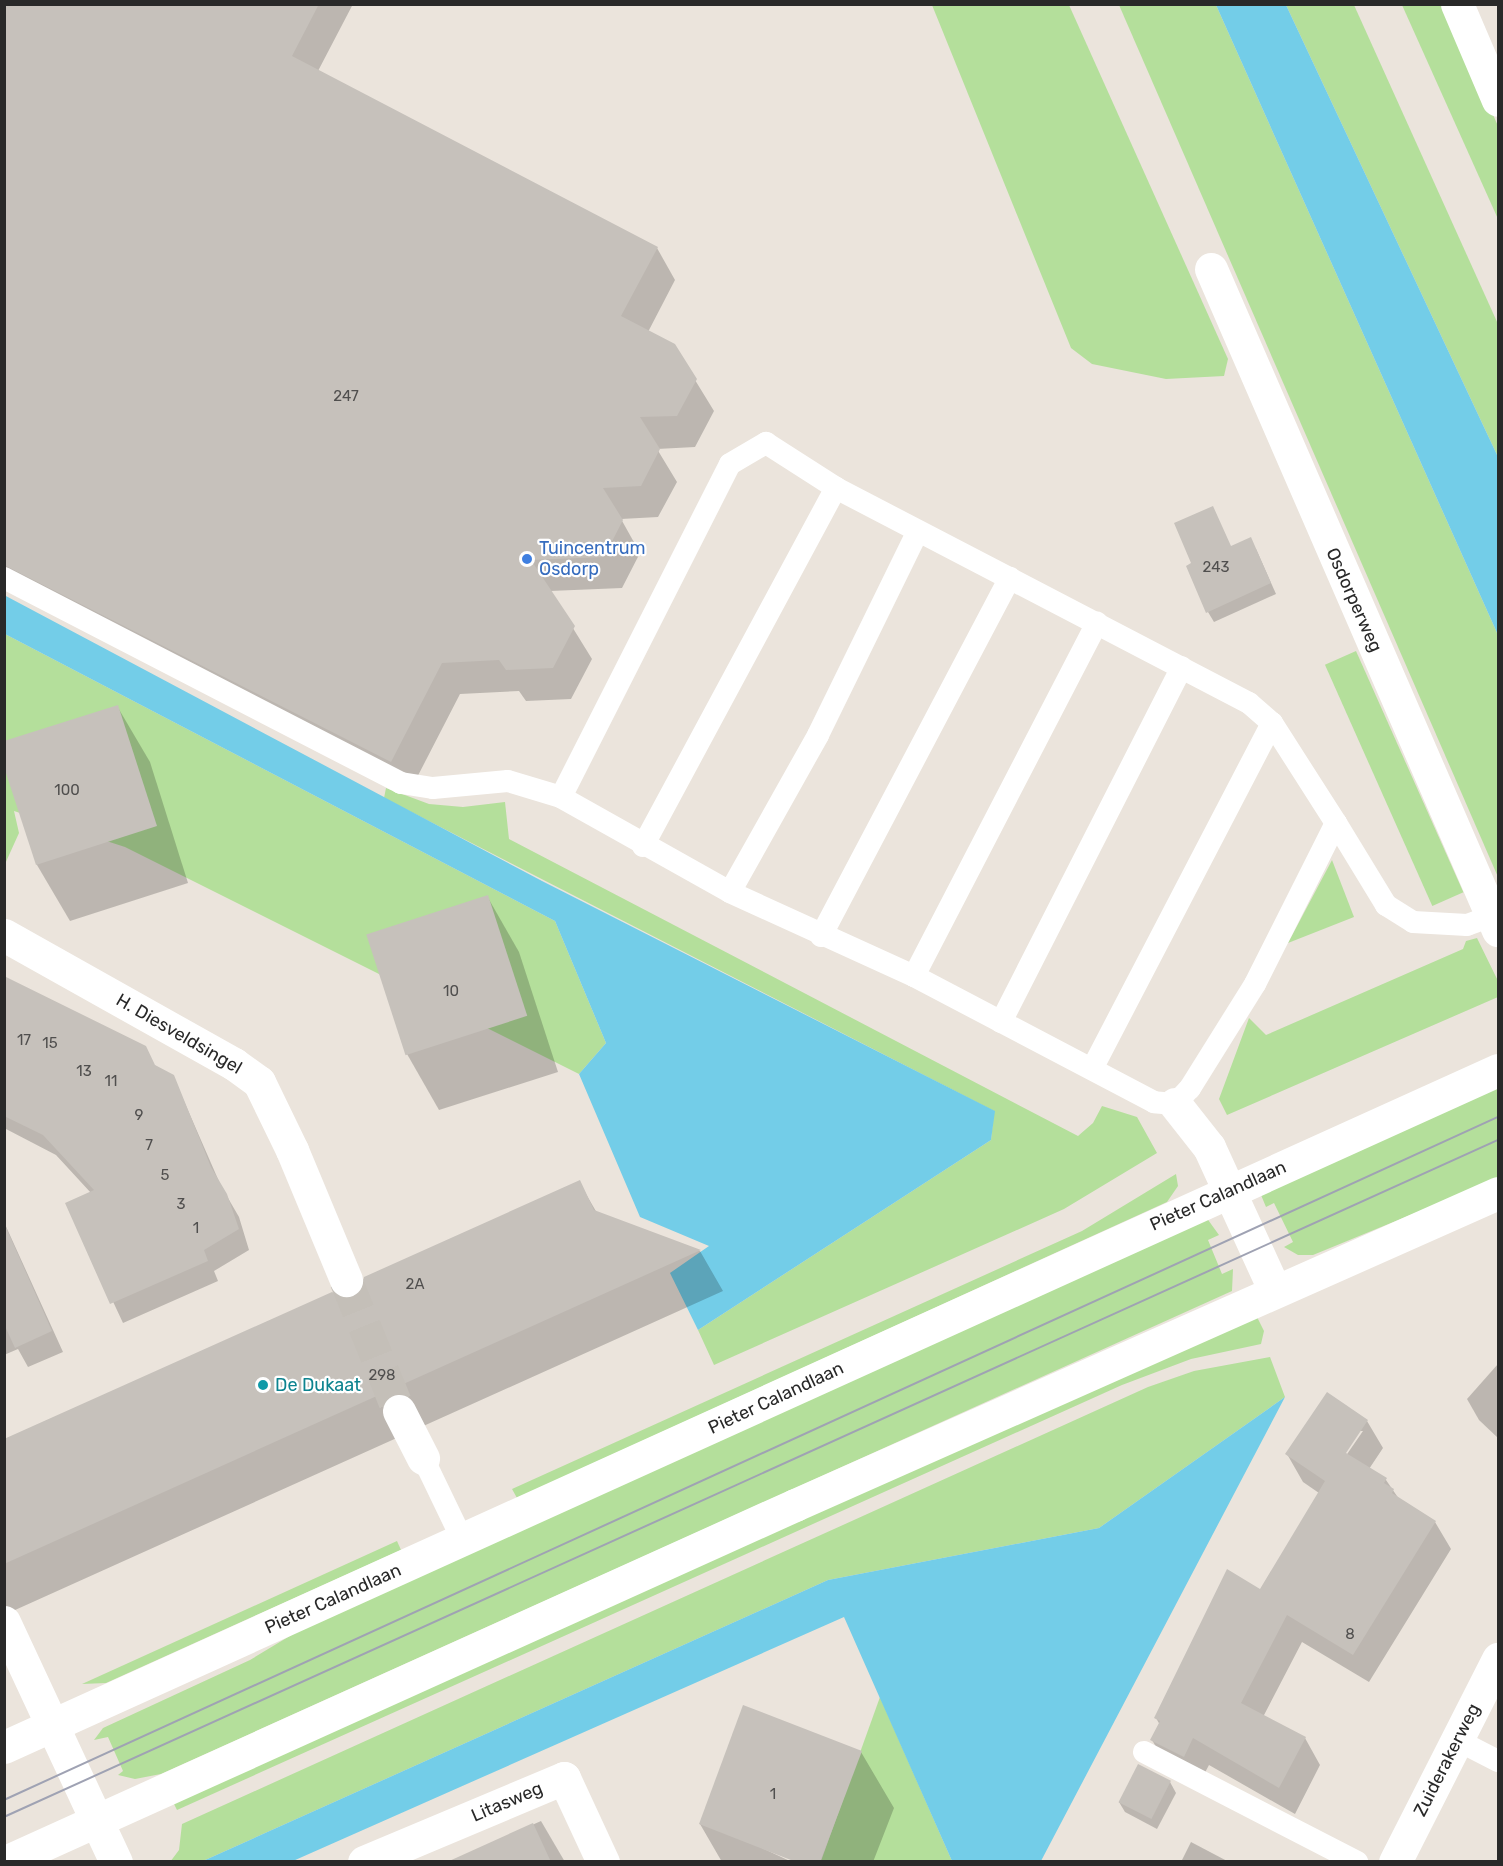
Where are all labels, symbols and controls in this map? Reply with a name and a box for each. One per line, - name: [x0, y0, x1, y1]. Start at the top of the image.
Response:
- house number: 247: [333, 388, 359, 406]
- place label: Tuincentrum Osdorp: [539, 538, 646, 580]
- street label: Osdorperweg: [1321, 544, 1387, 656]
- marker: Tuincentrum Osdorp: [520, 552, 534, 566]
- house number: 243: [1203, 559, 1229, 577]
- house number: 100: [54, 782, 80, 800]
- house number: 10: [443, 983, 459, 1001]
- street label: H. Diesveldsingel: [112, 989, 246, 1079]
- house number: 17: [17, 1032, 31, 1050]
- house number: 15: [42, 1035, 58, 1053]
- house number: 13: [76, 1063, 92, 1081]
- house number: 11: [105, 1073, 117, 1091]
- house number: 9: [135, 1107, 143, 1125]
- house number: 7: [145, 1137, 153, 1155]
- street label: Pieter Calandlaan: [1146, 1156, 1290, 1236]
- house number: 5: [161, 1167, 169, 1185]
- house number: 3: [176, 1196, 186, 1214]
- house number: 1: [193, 1220, 199, 1238]
- house number: 2A: [406, 1276, 424, 1294]
- street label: Pieter Calandlaan: [705, 1357, 847, 1439]
- house number: 298: [368, 1367, 396, 1385]
- place label: De Dukaat: [275, 1374, 361, 1396]
- marker: De Dukaat: [256, 1378, 270, 1392]
- street label: Pieter Calandlaan: [261, 1559, 405, 1639]
- house number: 8: [1345, 1626, 1355, 1644]
- street label: Zuiderakerweg: [1409, 1700, 1485, 1820]
- street label: Litasweg: [468, 1777, 546, 1827]
- house number: 1: [770, 1786, 776, 1804]

